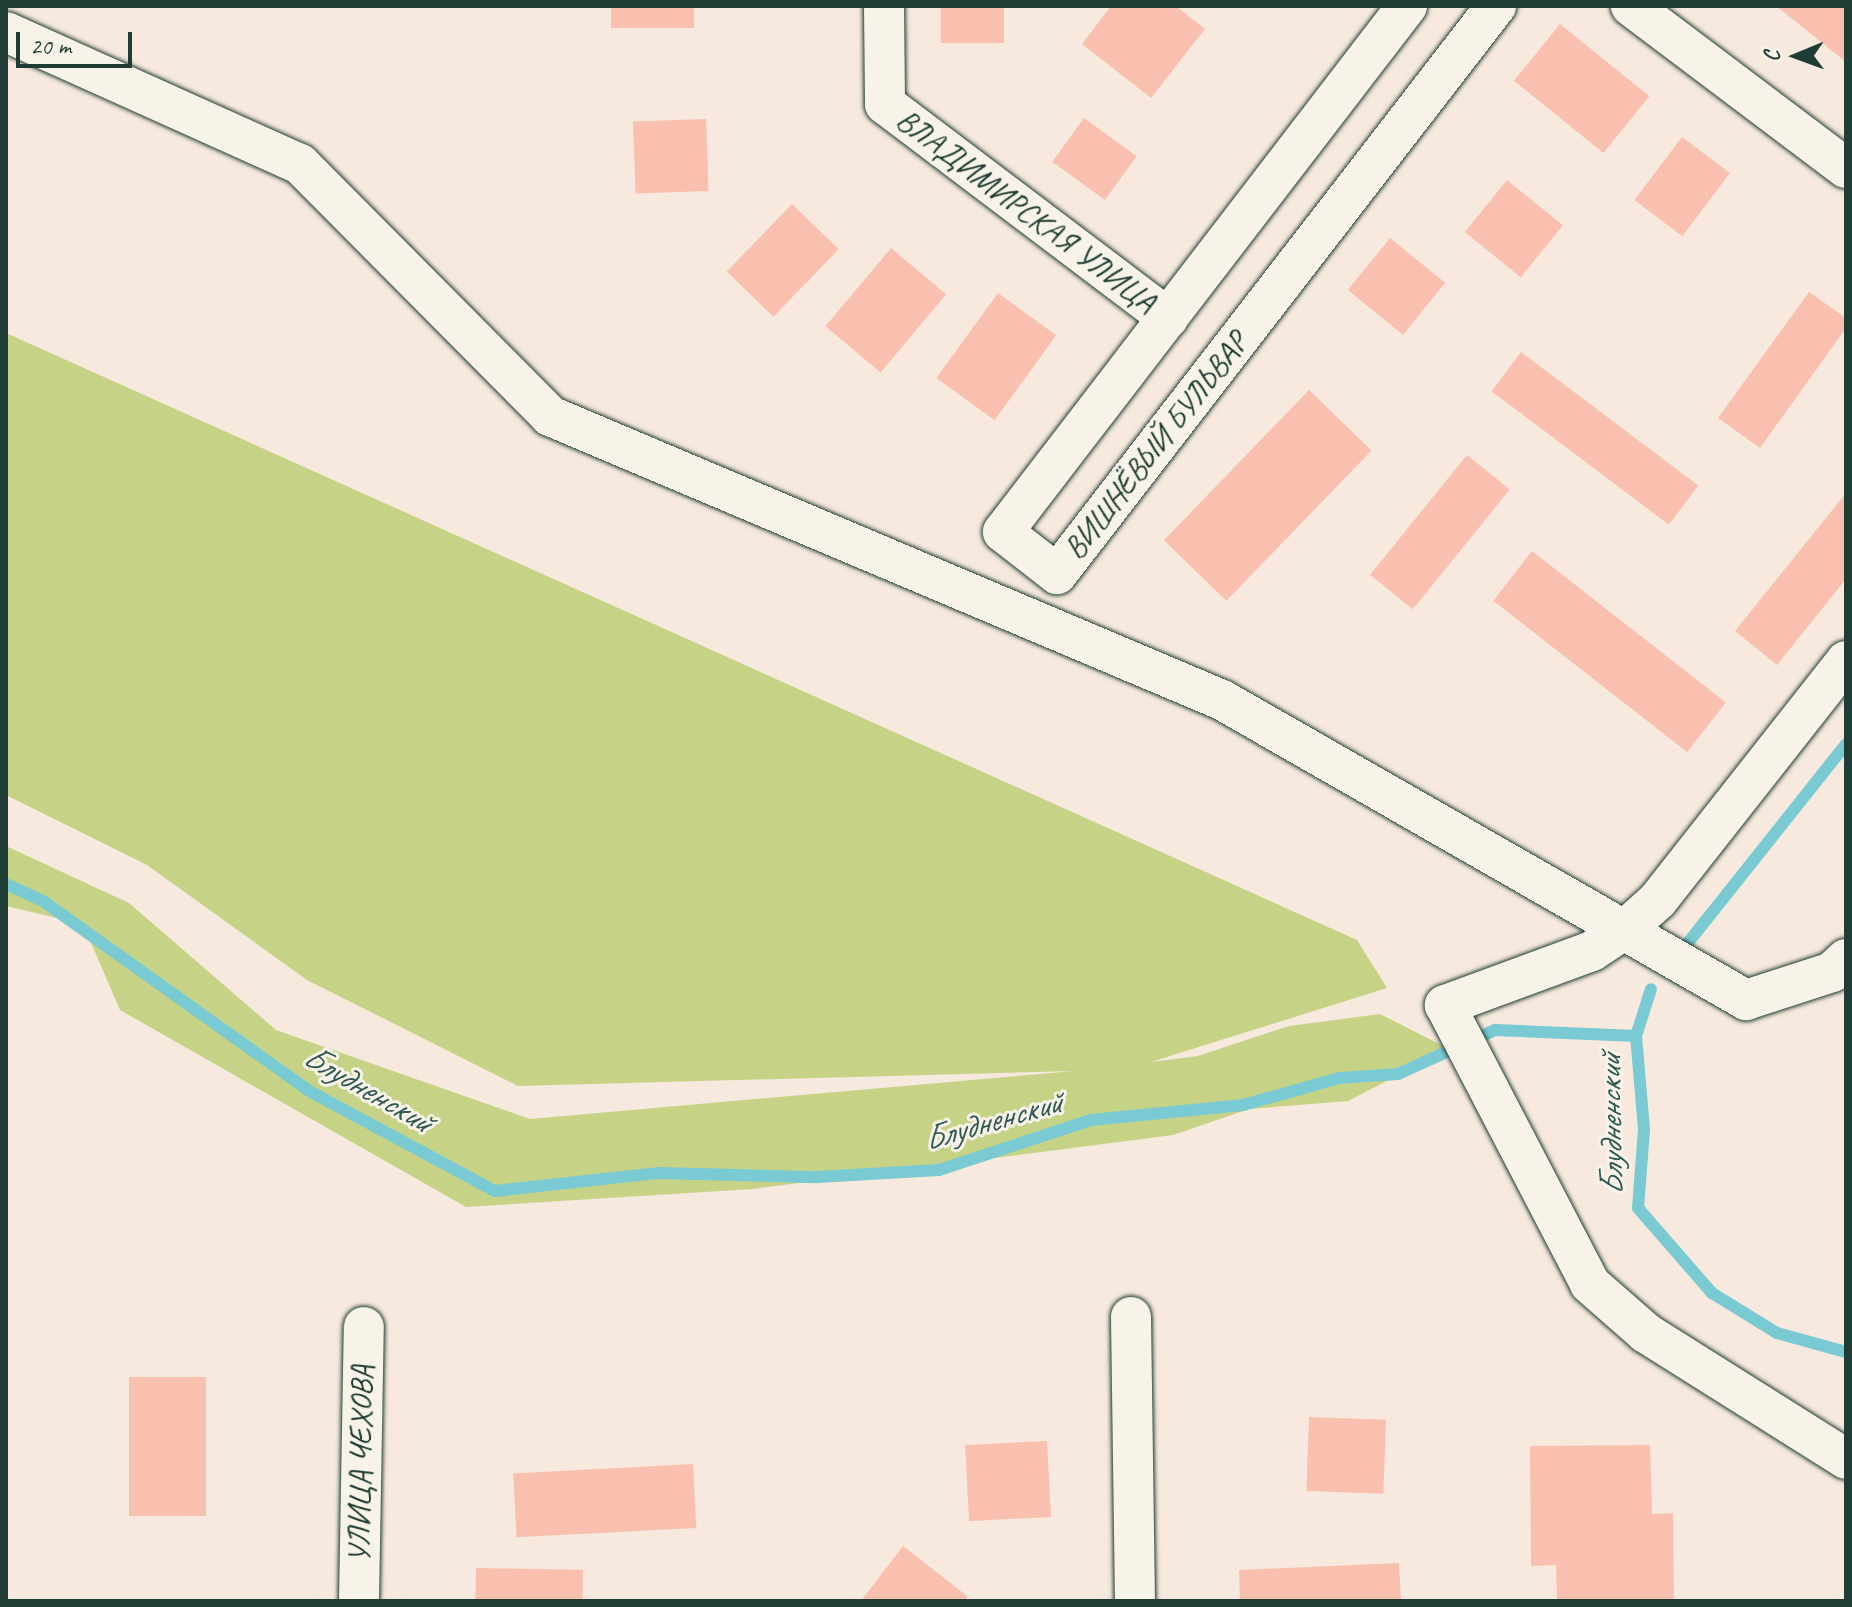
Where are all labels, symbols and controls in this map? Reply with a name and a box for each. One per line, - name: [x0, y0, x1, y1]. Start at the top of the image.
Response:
- scale bar: [20, 16, 136, 66]
- north arrow: [1756, 16, 1836, 96]
- text: 20 m: [30, 31, 71, 61]
- text: С: [1758, 51, 1786, 62]
- street label: ВЛАДИМИРСКАЯ УЛИЦА: [889, 101, 1163, 321]
- street label: ВИШНЁВЫЙ БУЛЬВАР: [1056, 325, 1256, 567]
- water label: Блудненский: [297, 1035, 439, 1141]
- water label: Блудненский: [1588, 1054, 1632, 1196]
- water label: Блудненский: [918, 1081, 1066, 1159]
- street label: УЛИЦА ЧЕХОВА: [340, 1364, 382, 1564]

